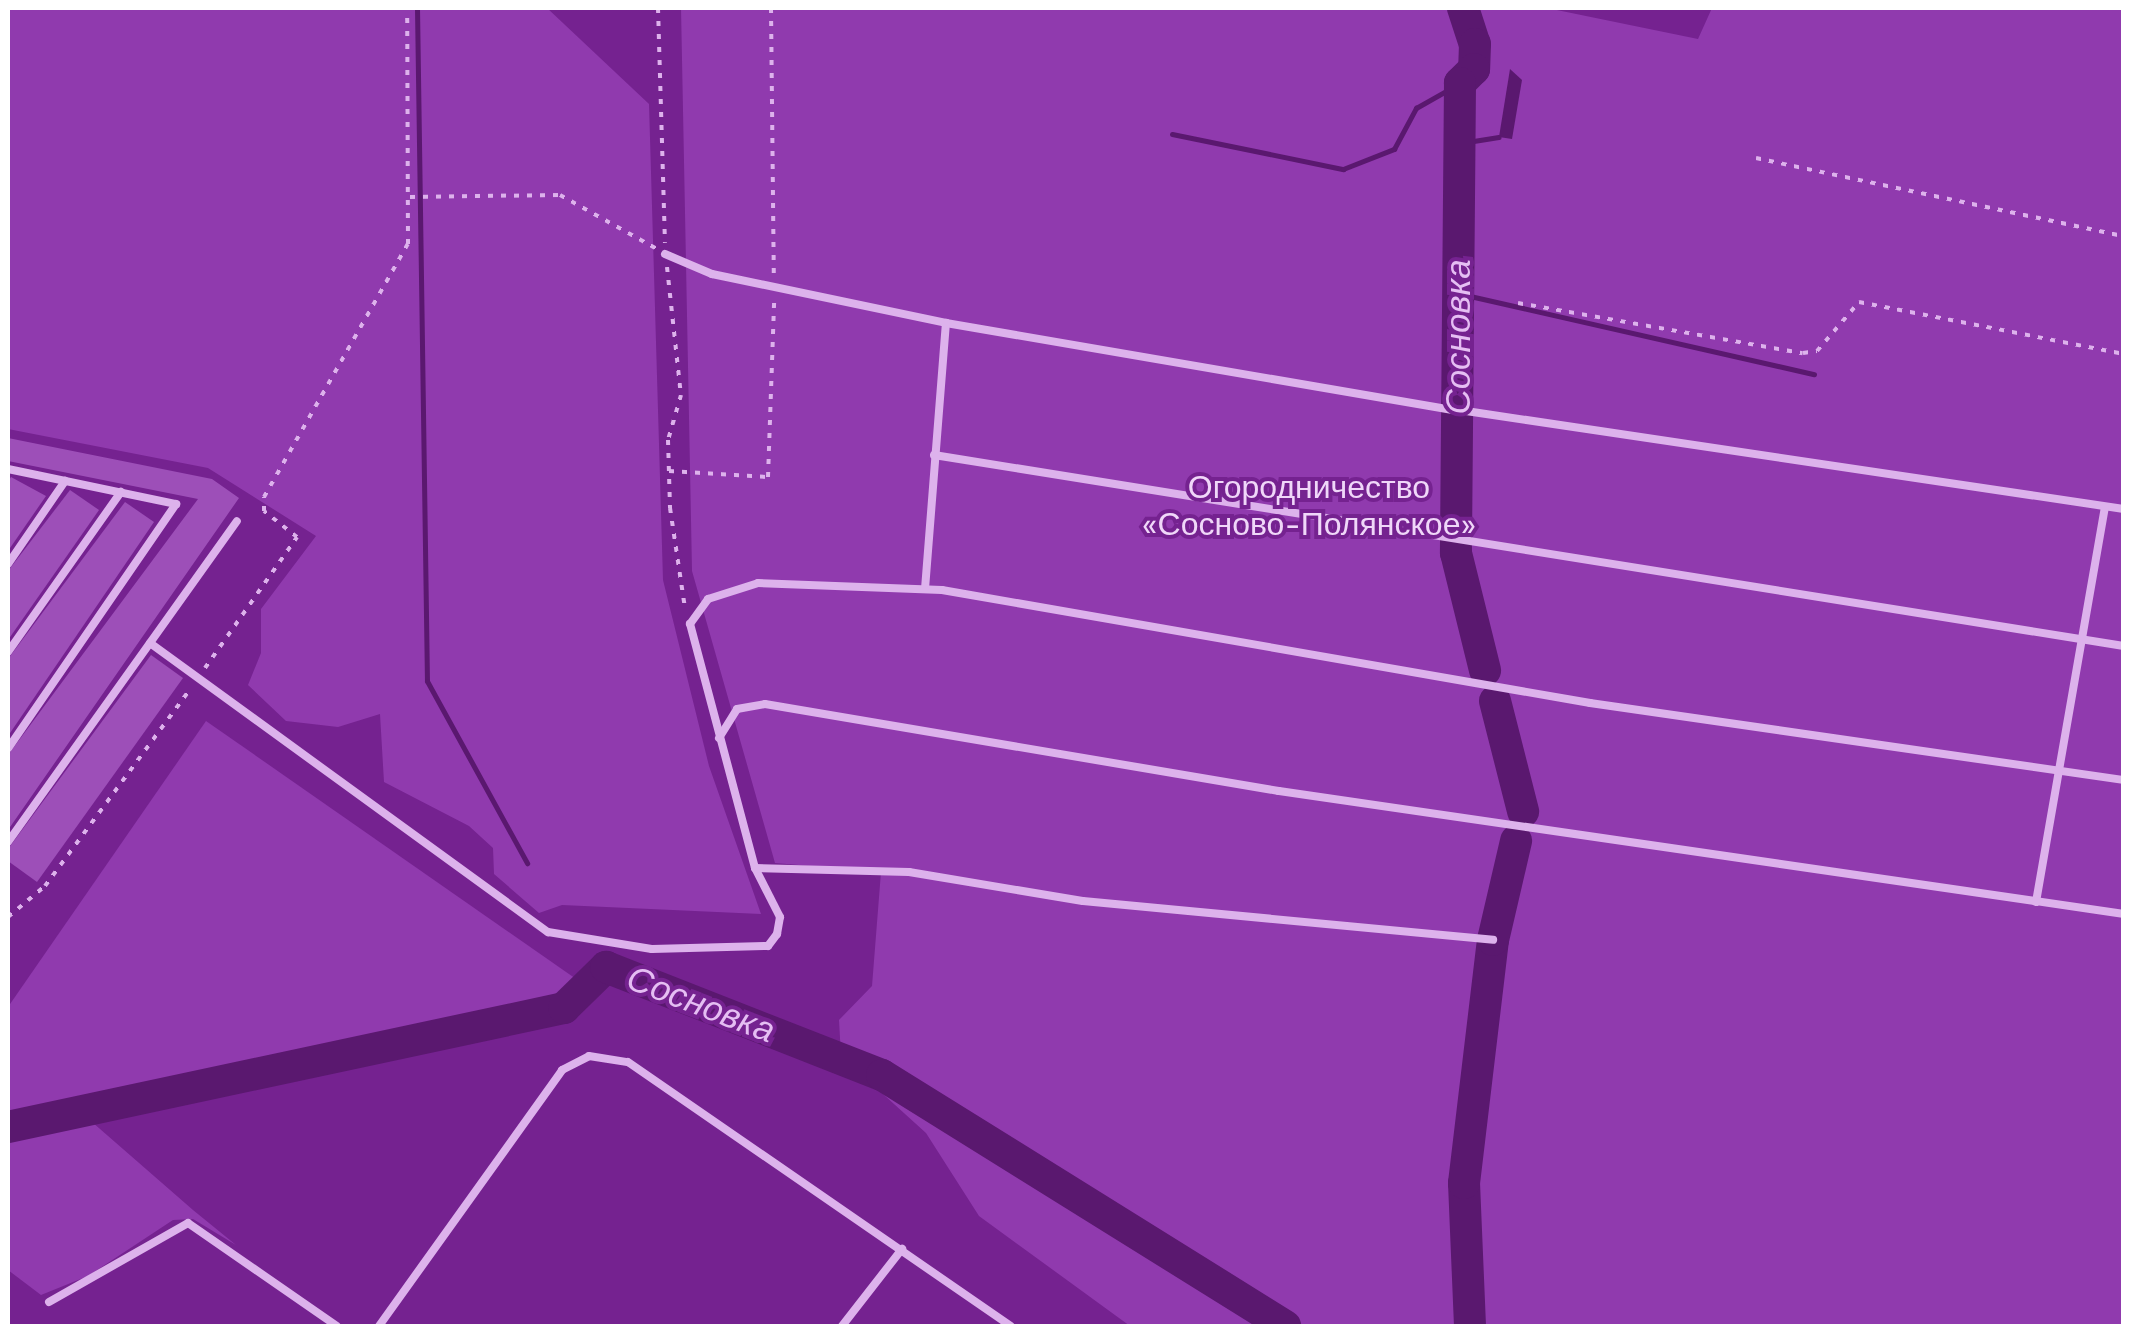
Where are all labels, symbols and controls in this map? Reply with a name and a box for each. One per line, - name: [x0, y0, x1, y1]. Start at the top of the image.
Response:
- water label: Сосновка: [1437, 259, 1479, 415]
- park label: Огородничество «Сосново-Полянское»: [1142, 469, 1476, 544]
- water label: Сосновка: [621, 957, 781, 1051]

